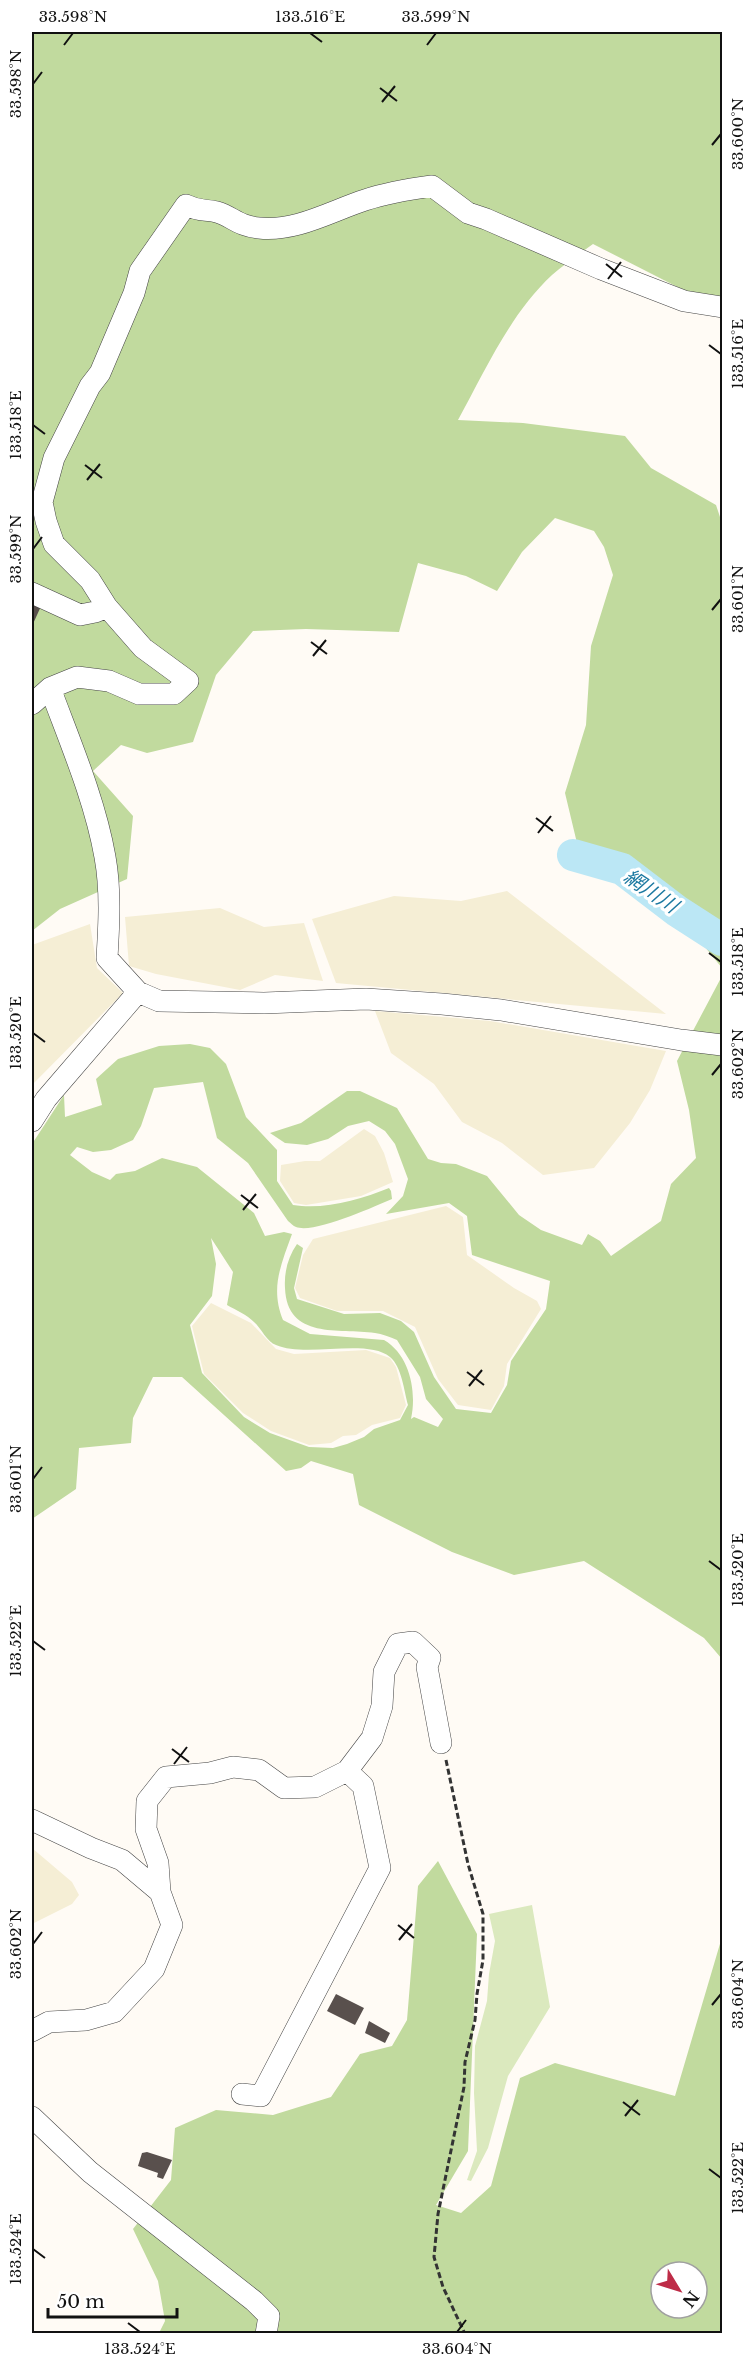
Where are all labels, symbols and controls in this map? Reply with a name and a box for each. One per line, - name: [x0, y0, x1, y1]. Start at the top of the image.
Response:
- text: 33.598°N: [39, 7, 107, 26]
- text: 133.516°E: [275, 7, 345, 26]
- text: 33.599°N: [402, 7, 471, 26]
- text: 33.598°N: [6, 50, 25, 118]
- text: 33.600°N: [728, 98, 747, 170]
- text: 133.516°E: [728, 319, 747, 389]
- text: 133.518°E: [6, 390, 25, 460]
- text: 33.599°N: [6, 515, 25, 584]
- text: 33.601°N: [728, 565, 747, 633]
- water label: 網川川: [619, 864, 684, 919]
- text: 133.518°E: [728, 927, 747, 997]
- text: 133.520°E: [6, 996, 25, 1070]
- text: 33.602°N: [728, 1029, 747, 1099]
- text: 33.601°N: [6, 1445, 25, 1513]
- text: 133.520°E: [728, 1533, 747, 1607]
- text: 133.522°E: [6, 1605, 25, 1677]
- text: 33.602°N: [6, 1909, 25, 1979]
- text: 33.604°N: [728, 1959, 747, 2029]
- text: 133.522°E: [728, 2142, 747, 2214]
- text: 133.524°E: [6, 2213, 25, 2285]
- north arrow: [649, 2260, 709, 2320]
- scale bar: [48, 2281, 177, 2319]
- text: N: [678, 2287, 703, 2311]
- text: 50 m: [57, 2291, 105, 2313]
- text: 133.524°E: [104, 2339, 176, 2358]
- text: 33.604°N: [422, 2339, 492, 2358]

